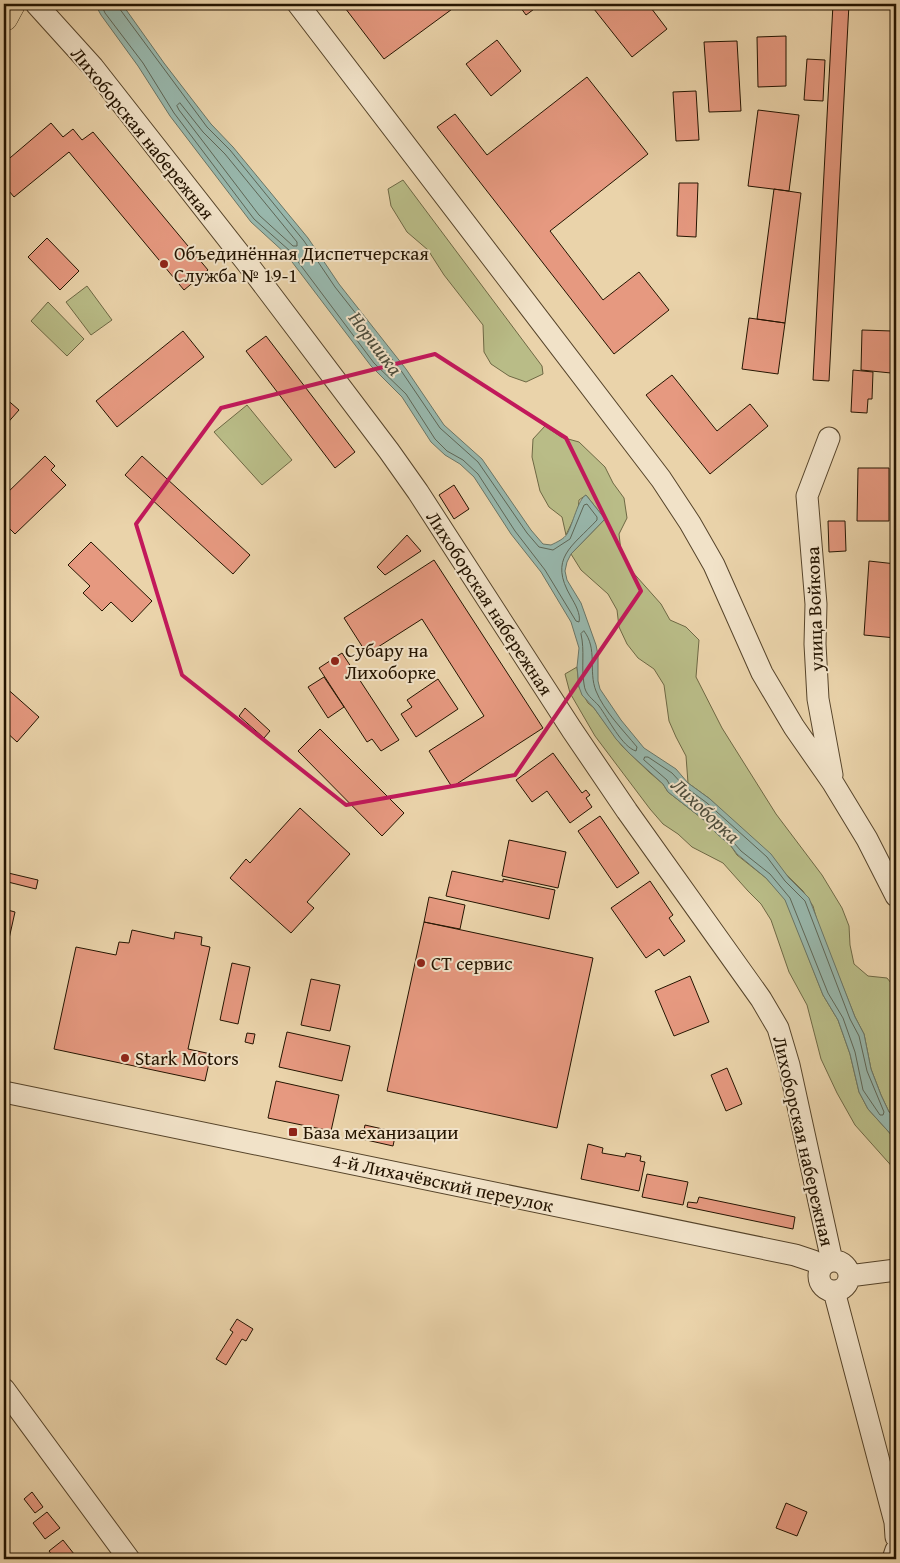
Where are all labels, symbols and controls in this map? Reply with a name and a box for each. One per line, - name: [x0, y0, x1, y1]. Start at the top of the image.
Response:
- street label: Лихоборская набережная: [64, 41, 222, 226]
- place label: Объединённая Диспетчерская Служба № 19-1: [174, 239, 429, 289]
- marker: Объединённая Диспетчерская Служба № 19-1: [158, 258, 170, 270]
- water label: Норишка: [342, 305, 410, 382]
- street label: Лихоборская набережная: [420, 505, 561, 701]
- street label: улица Войкова: [798, 546, 830, 673]
- place label: Субару на Лихоборке: [345, 636, 436, 686]
- marker: Субару на Лихоборке: [329, 655, 341, 667]
- water label: Лихоборка: [665, 770, 748, 850]
- place label: СТ сервис: [431, 949, 513, 977]
- marker: СТ сервис: [415, 957, 427, 969]
- street label: Лихоборская набережная: [766, 1033, 842, 1249]
- place label: Stark Motors: [135, 1044, 239, 1072]
- marker: Stark Motors: [119, 1052, 131, 1064]
- place label: База механизации: [303, 1118, 459, 1146]
- marker: База механизации: [287, 1126, 299, 1138]
- street label: 4-й Лихачёвский переулок: [330, 1145, 556, 1219]

